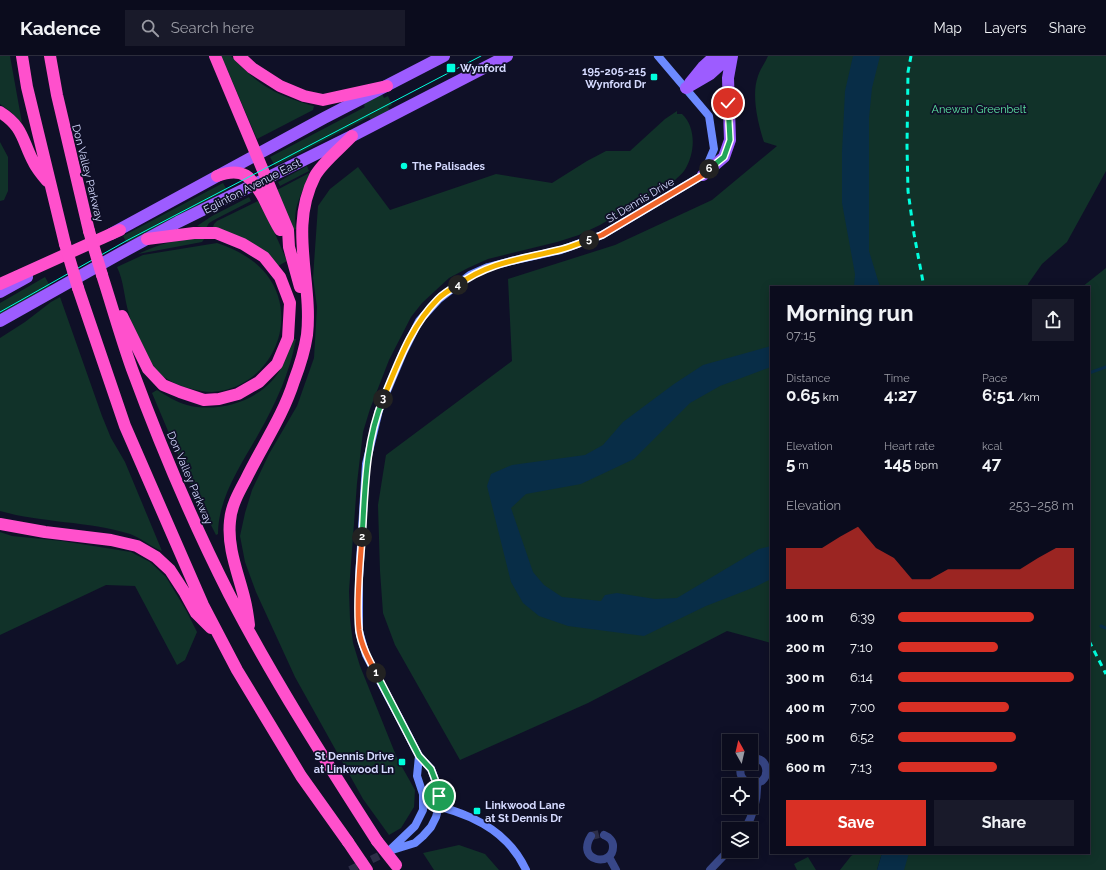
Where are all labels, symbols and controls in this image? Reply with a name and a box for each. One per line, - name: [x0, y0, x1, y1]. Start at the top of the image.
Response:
- search box: [125, 10, 405, 46]
- text: Kadence: [20, 17, 101, 39]
- icon: search: [139, 17, 161, 39]
- text: Search here: [171, 19, 254, 37]
- text: Map: [934, 20, 962, 36]
- text: Layers: [984, 20, 1027, 36]
- text: Share: [1049, 20, 1086, 36]
- marker: Wynford: [445, 62, 457, 74]
- place label: Wynford: [460, 62, 506, 75]
- place label: 195-205-215 Wynford Dr: [582, 65, 647, 91]
- marker: 195-205-215 Wynford Dr: [649, 72, 659, 82]
- pin: [711, 86, 745, 120]
- icon: check: [717, 92, 739, 114]
- park label: Anewan Greenbelt: [932, 103, 1027, 116]
- street label: Don Valley Parkway: [69, 123, 106, 223]
- street label: Eglinton Avenue East: [202, 156, 303, 217]
- pin: 6: [699, 159, 719, 179]
- place label: The Palisades: [412, 160, 485, 173]
- marker: The Palisades: [399, 161, 409, 171]
- text: 6: [706, 162, 712, 175]
- street label: St Dennis Drive: [604, 175, 677, 226]
- pin: 5: [579, 230, 599, 250]
- text: 5: [586, 233, 592, 246]
- pin: 4: [448, 275, 468, 295]
- text: 4: [455, 278, 461, 291]
- button: share: [1032, 299, 1074, 341]
- text: Morning run: [786, 300, 914, 326]
- text: 07:15: [786, 328, 816, 343]
- text: Distance: [786, 372, 830, 385]
- text: Time: [884, 372, 910, 385]
- text: Pace: [982, 372, 1007, 385]
- text: 0.65: [786, 385, 820, 405]
- text: 4:27: [884, 385, 917, 405]
- text: 6:51: [982, 385, 1014, 405]
- pin: 3: [373, 389, 393, 409]
- text: km: [820, 391, 839, 404]
- text: /km: [1014, 391, 1040, 404]
- text: 3: [380, 392, 386, 405]
- street label: Don Valley Parkway: [164, 430, 215, 527]
- text: Elevation: [786, 440, 833, 453]
- text: Heart rate: [884, 440, 935, 453]
- text: kcal: [982, 440, 1003, 453]
- text: 5: [786, 453, 795, 473]
- text: 145: [884, 453, 912, 473]
- text: 47: [982, 453, 1001, 473]
- text: m: [795, 459, 808, 472]
- text: bpm: [912, 459, 938, 472]
- text: Elevation: [786, 498, 841, 513]
- text: 253–258 m: [1009, 498, 1074, 513]
- pin: 2: [352, 527, 372, 547]
- text: 2: [359, 530, 365, 543]
- text: 100 m: [786, 610, 824, 625]
- text: 6:39: [850, 610, 875, 625]
- text: 200 m: [786, 640, 825, 655]
- text: 7:10: [850, 640, 873, 655]
- pin: 1: [366, 663, 386, 683]
- text: 1: [373, 666, 379, 679]
- text: 300 m: [786, 670, 824, 685]
- text: 6:14: [850, 670, 873, 685]
- text: 400 m: [786, 700, 825, 715]
- text: 7:00: [850, 700, 875, 715]
- text: 500 m: [786, 730, 824, 745]
- text: 6:52: [850, 730, 874, 745]
- north arrow: [722, 734, 758, 770]
- map controls: [722, 734, 758, 858]
- place label: St Dennis Drive at Linkwood Ln: [314, 750, 394, 776]
- marker: St Dennis Drive at Linkwood Ln: [397, 757, 407, 767]
- text: 600 m: [786, 760, 825, 775]
- text: 7:13: [850, 760, 872, 775]
- button: locate: [722, 778, 758, 814]
- pin: [422, 779, 456, 813]
- icon: arrive: [428, 785, 450, 807]
- place label: Linkwood Lane at St Dennis Dr: [485, 799, 565, 825]
- button: Save: [786, 800, 926, 846]
- button: Share: [934, 800, 1074, 846]
- marker: Linkwood Lane at St Dennis Dr: [472, 806, 482, 816]
- button: layers: [722, 822, 758, 858]

